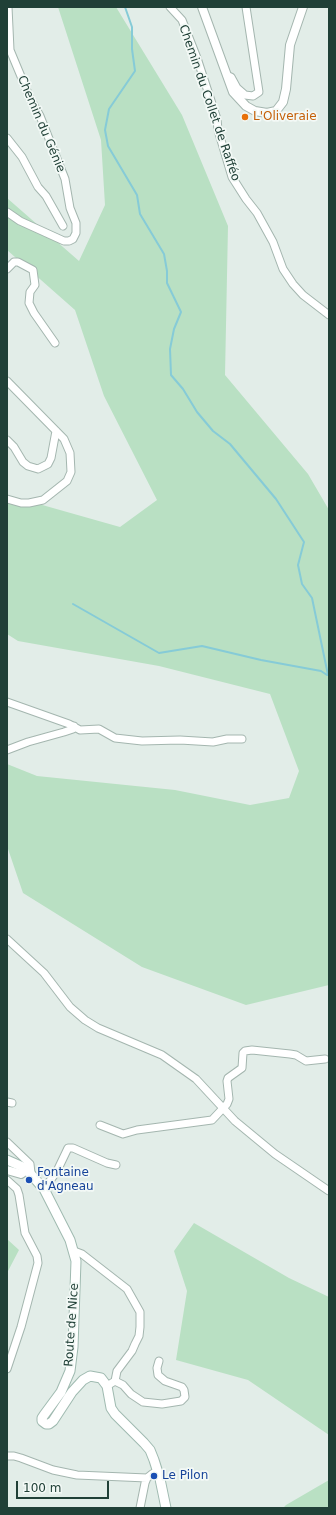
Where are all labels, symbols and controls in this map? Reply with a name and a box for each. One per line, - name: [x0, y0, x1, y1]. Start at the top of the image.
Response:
- street label: Chemin du Collet de Rafféo: [175, 23, 243, 183]
- street label: Chemin du Génie: [14, 73, 68, 175]
- place label: L'Oliveraie: [253, 110, 317, 124]
- marker: L'Oliveraie: [240, 112, 250, 122]
- place label: Fontaine d'Agneau: [37, 1166, 94, 1194]
- marker: Fontaine d'Agneau: [24, 1175, 34, 1185]
- street label: Route de Nice: [62, 1283, 82, 1367]
- place label: Le Pilon: [162, 1469, 208, 1483]
- marker: Le Pilon: [149, 1471, 159, 1481]
- scale bar: [18, 1473, 111, 1499]
- text: 100 m: [23, 1481, 61, 1495]

